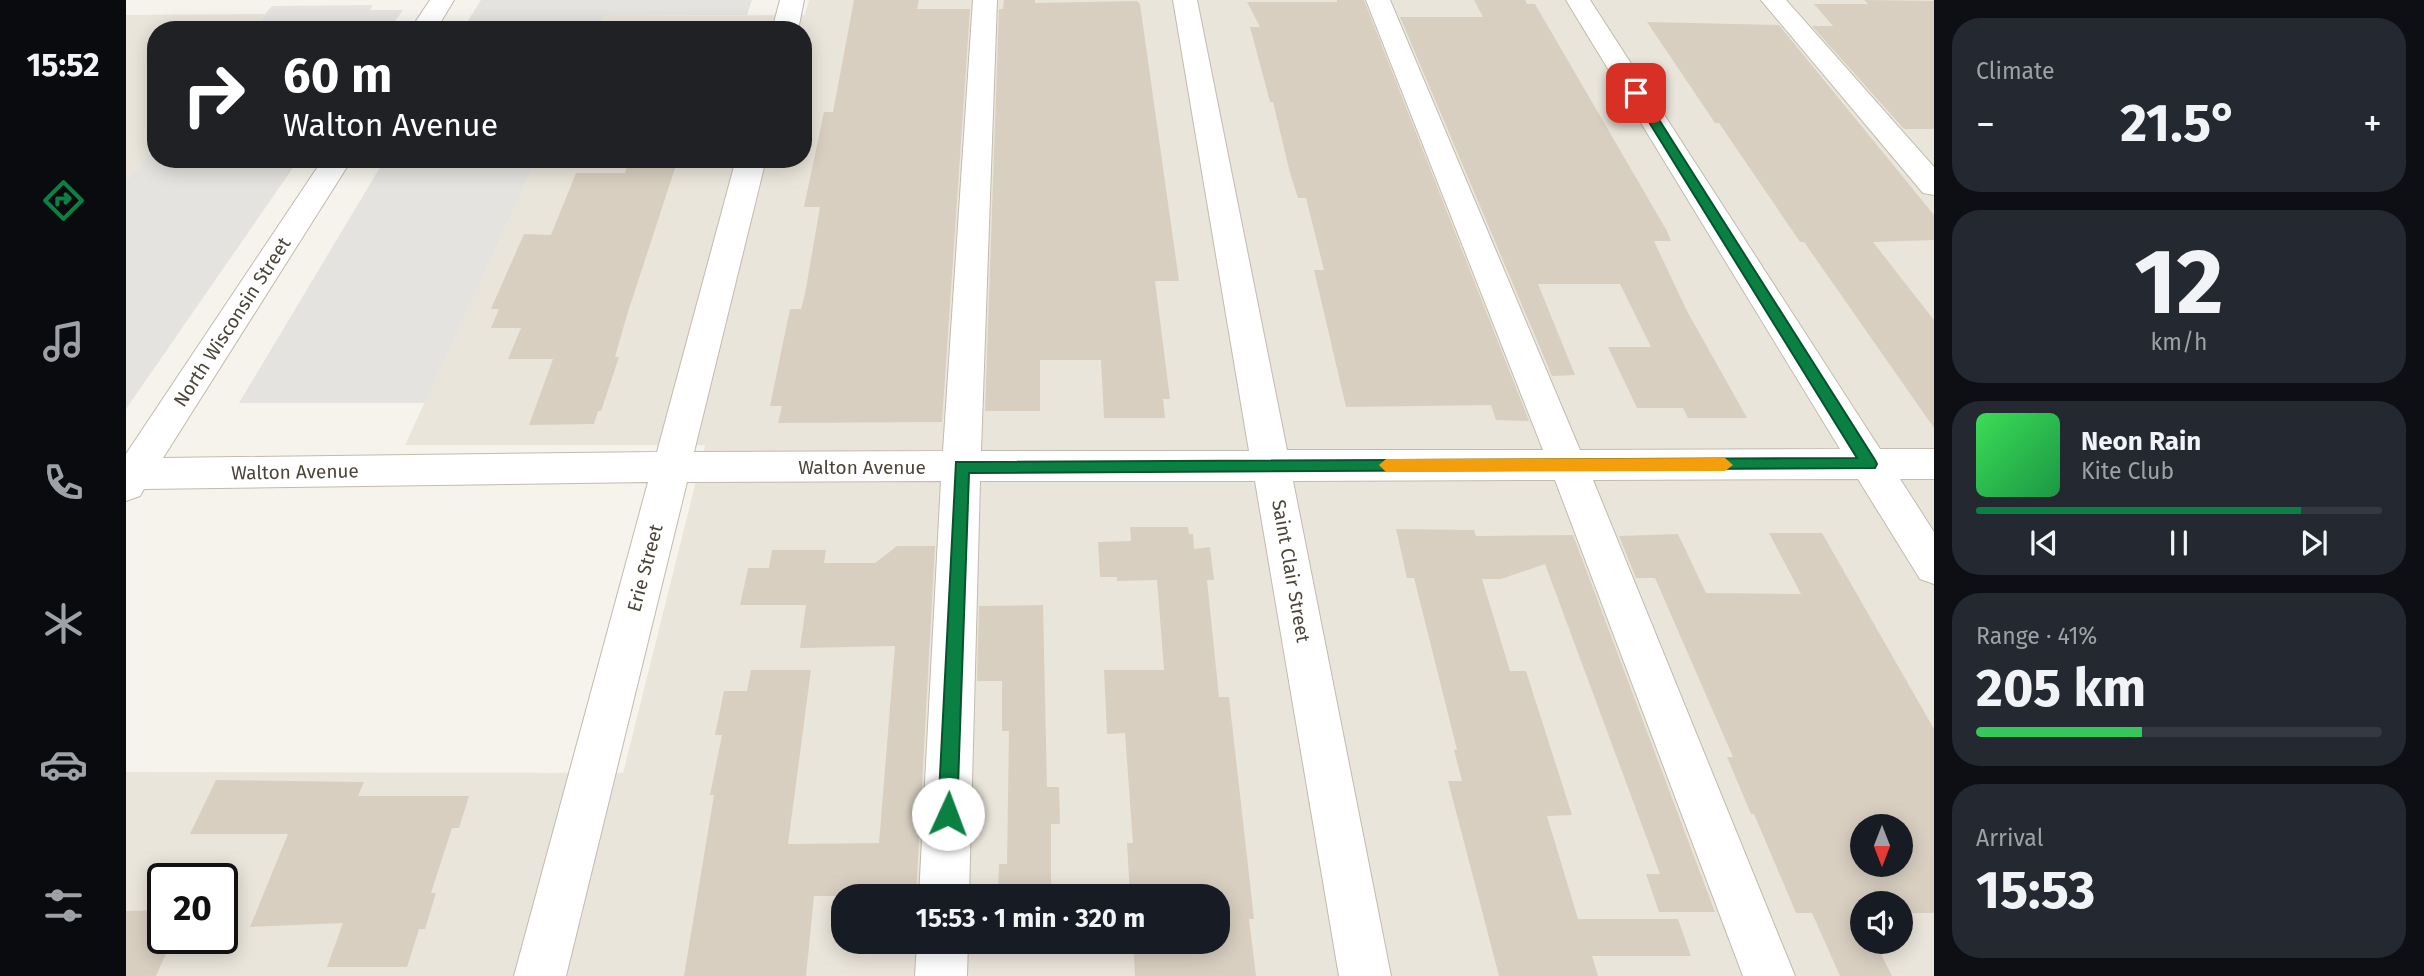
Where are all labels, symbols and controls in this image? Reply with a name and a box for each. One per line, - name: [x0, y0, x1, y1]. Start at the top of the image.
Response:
- text: 15:52: [26, 46, 100, 84]
- text: 60 m: [283, 46, 392, 105]
- icon: right: [168, 49, 259, 140]
- text: Climate: [1976, 57, 2055, 85]
- pin: [1606, 63, 1666, 123]
- icon: arrive: [1617, 74, 1655, 112]
- text: 21.5°: [2120, 92, 2238, 155]
- text: −: [1976, 101, 1995, 147]
- text: +: [2363, 101, 2382, 147]
- text: Walton Avenue: [283, 106, 498, 144]
- icon: directions: [39, 176, 88, 225]
- text: 12: [2134, 228, 2224, 337]
- street label: North Wisconsin Street: [169, 233, 295, 411]
- icon: music: [39, 317, 88, 366]
- text: km/h: [2151, 328, 2207, 356]
- text: Neon Rain: [2081, 426, 2201, 457]
- street label: Walton Avenue: [798, 456, 926, 479]
- text: Kite Club: [2081, 457, 2174, 485]
- icon: phone: [39, 458, 88, 507]
- street label: Walton Avenue: [231, 459, 359, 485]
- street label: Saint Clair Street: [1267, 498, 1315, 644]
- street label: Erie Street: [622, 522, 668, 614]
- icon: previous: [2025, 524, 2063, 562]
- icon: pause: [2160, 524, 2198, 562]
- icon: next: [2295, 524, 2333, 562]
- icon: climate: [39, 599, 88, 648]
- text: Range · 41%: [1976, 622, 2097, 650]
- text: 205 km: [1976, 657, 2146, 720]
- icon: car: [39, 740, 88, 789]
- position arrow: [911, 777, 985, 851]
- north arrow: [1850, 814, 1913, 877]
- map controls: [1850, 814, 1913, 954]
- text: Arrival: [1976, 824, 2043, 852]
- text: 15:53: [1976, 859, 2095, 922]
- speed limit sign: 20: [147, 863, 238, 954]
- icon: filters: [39, 881, 88, 930]
- button: sound: [1850, 891, 1913, 954]
- text: 15:53 · 1 min · 320 m: [916, 903, 1145, 934]

